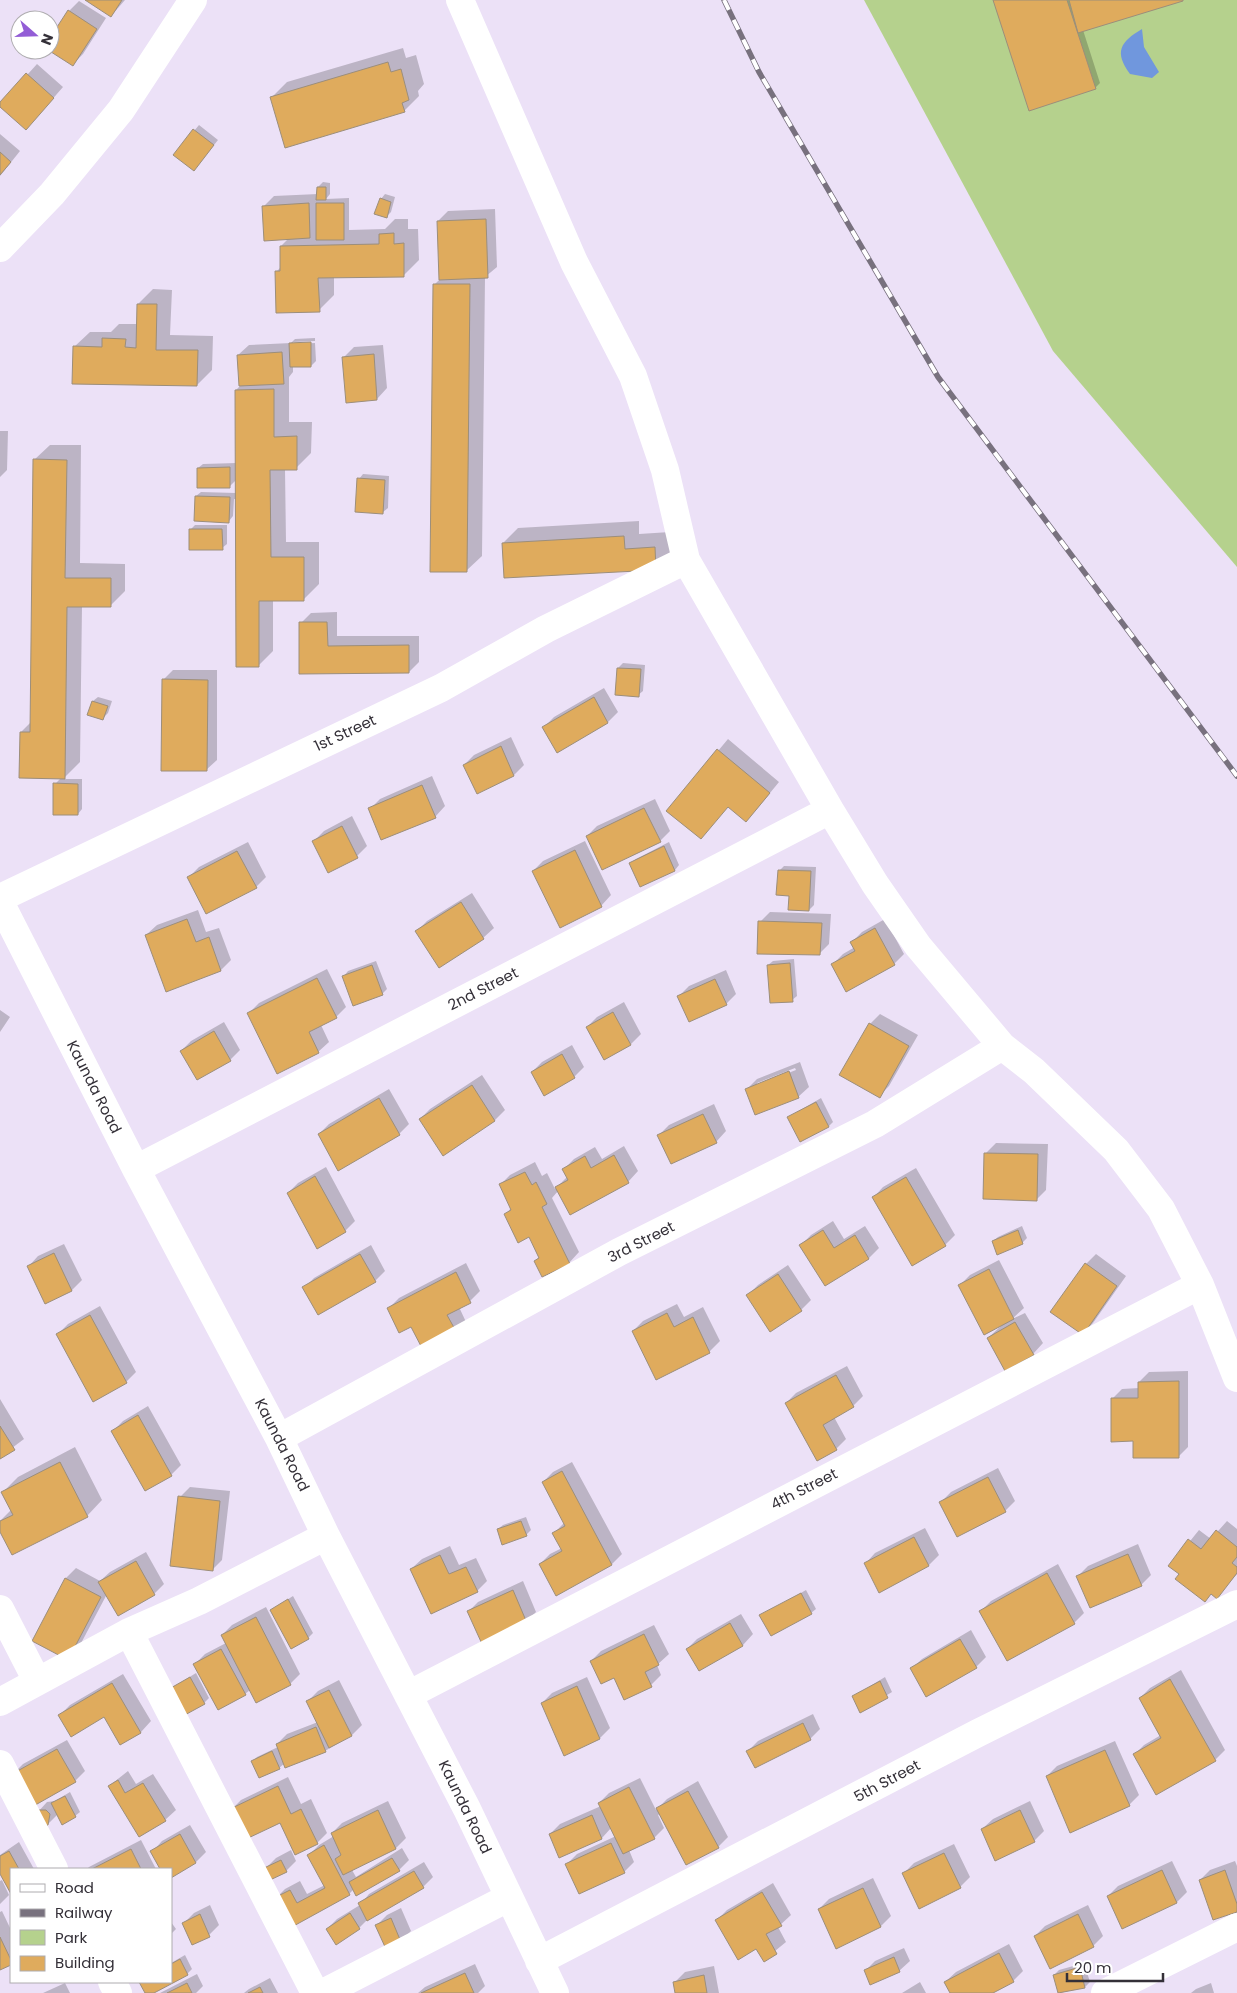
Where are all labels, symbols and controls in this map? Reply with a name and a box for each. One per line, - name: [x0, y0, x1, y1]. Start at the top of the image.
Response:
- north arrow: [10, 10, 60, 60]
- text: N: [36, 31, 58, 48]
- street label: 1st Street: [310, 709, 379, 756]
- street label: 2nd Street: [444, 962, 522, 1015]
- street label: Kaunda Road: [62, 1037, 127, 1137]
- street label: 3rd Street: [604, 1216, 678, 1267]
- street label: Kaunda Road: [250, 1395, 315, 1495]
- street label: 4th Street: [767, 1463, 841, 1514]
- street label: 5th Street: [850, 1754, 924, 1807]
- street label: Kaunda Road: [434, 1757, 497, 1857]
- legend: [10, 1868, 172, 1983]
- text: Road: [55, 1877, 94, 1898]
- text: Railway: [55, 1902, 113, 1923]
- text: Park: [55, 1927, 87, 1948]
- scale bar: [1067, 1950, 1163, 1982]
- text: Building: [55, 1952, 115, 1973]
- text: 20 m: [1074, 1957, 1112, 1978]

